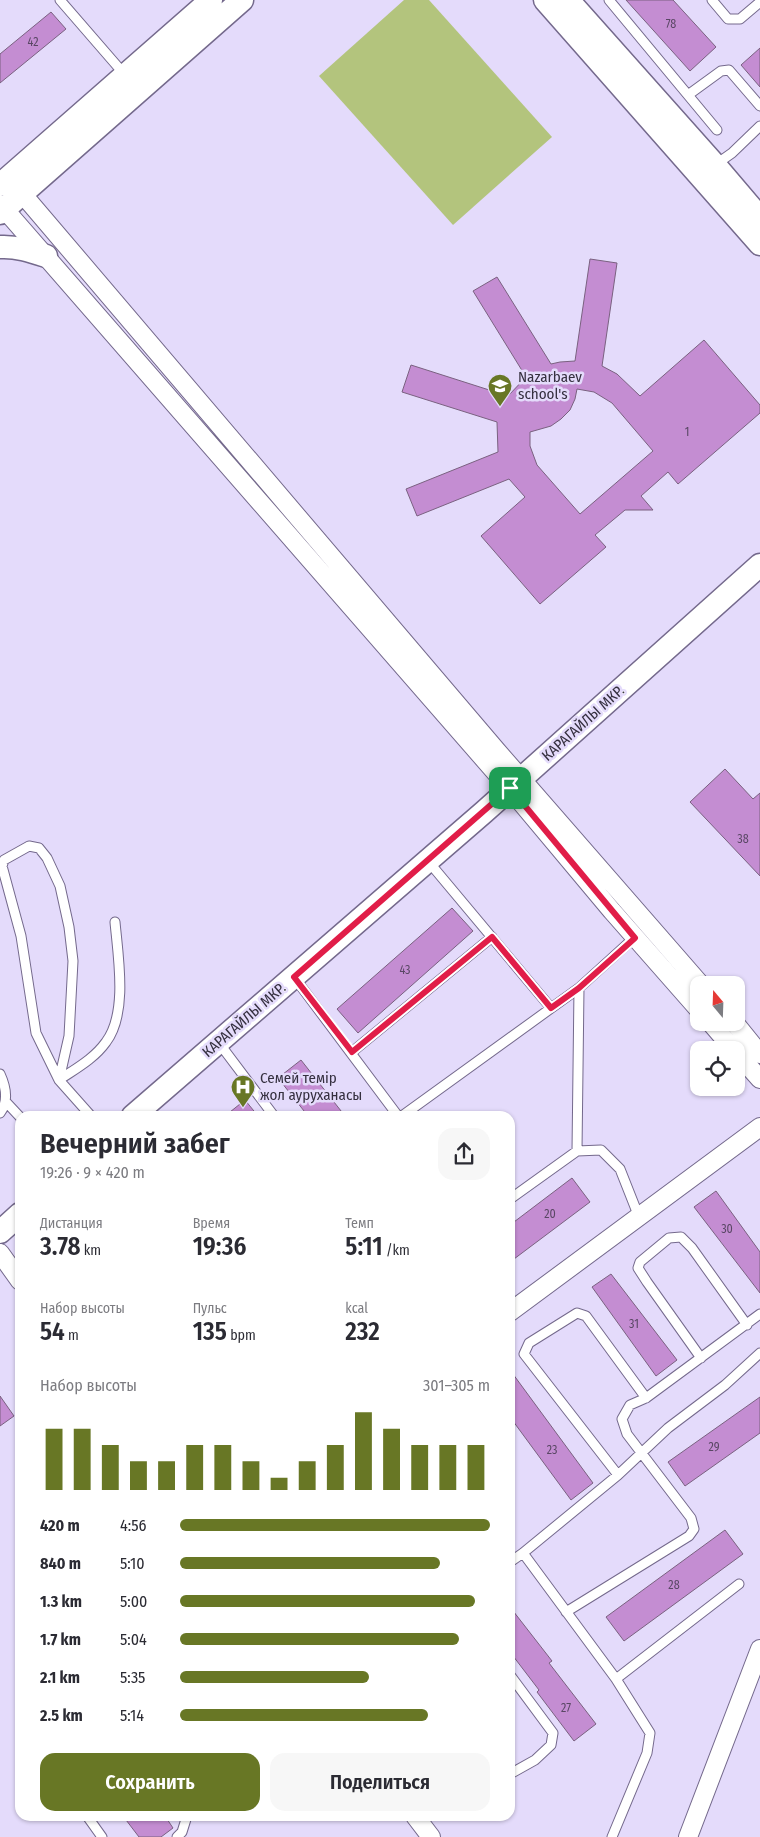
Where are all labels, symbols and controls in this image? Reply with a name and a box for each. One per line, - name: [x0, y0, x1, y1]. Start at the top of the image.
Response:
- house number: 78: [666, 17, 676, 31]
- house number: 42: [28, 35, 38, 49]
- place label: Nazarbaev school's: [518, 368, 582, 403]
- school or university icon: Nazarbaev school's: [487, 373, 513, 407]
- house number: 1: [685, 425, 689, 439]
- street label: КАРАГАЙЛЫ МКР.: [538, 681, 628, 765]
- pin: [489, 767, 531, 809]
- icon: arrive: [496, 774, 524, 802]
- house number: 38: [737, 832, 749, 846]
- house number: 43: [399, 963, 411, 977]
- north arrow: [690, 976, 745, 1031]
- map controls: [690, 976, 745, 1096]
- street label: КАРАГАЙЛЫ МКР.: [199, 979, 289, 1061]
- button: locate: [690, 1041, 745, 1096]
- place label: Семей темір жол ауруханасы: [260, 1069, 362, 1104]
- hospital icon: Семей темір жол ауруханасы: [230, 1074, 256, 1108]
- text: Вечерний забег: [40, 1127, 230, 1160]
- button: share: [438, 1128, 490, 1180]
- text: 19:26 · 9 × 420 m: [40, 1163, 145, 1182]
- house number: 20: [544, 1207, 556, 1221]
- text: Дистанция: [40, 1215, 103, 1232]
- text: Время: [193, 1215, 230, 1232]
- text: Темп: [345, 1215, 374, 1232]
- house number: 30: [721, 1222, 733, 1236]
- text: 3.78: [40, 1232, 81, 1262]
- text: 19:36: [193, 1232, 246, 1262]
- text: 5:11: [345, 1232, 383, 1262]
- text: km: [81, 1242, 101, 1259]
- text: /km: [383, 1242, 410, 1259]
- text: Набор высоты: [40, 1300, 125, 1317]
- text: Пульс: [193, 1300, 227, 1317]
- text: kcal: [345, 1300, 368, 1317]
- text: 54: [40, 1317, 65, 1347]
- text: 135: [193, 1317, 227, 1347]
- text: 232: [345, 1317, 380, 1347]
- house number: 31: [629, 1317, 639, 1331]
- text: m: [65, 1327, 79, 1344]
- text: bpm: [227, 1327, 256, 1344]
- text: Набор высоты: [40, 1376, 137, 1395]
- text: 301–305 m: [423, 1376, 490, 1395]
- house number: 29: [708, 1440, 720, 1454]
- house number: 23: [547, 1443, 557, 1457]
- text: 420 m: [40, 1516, 80, 1535]
- text: 4:56: [120, 1516, 146, 1535]
- text: 840 m: [40, 1554, 81, 1573]
- text: 5:10: [120, 1554, 145, 1573]
- house number: 28: [668, 1578, 680, 1592]
- text: 1.3 km: [40, 1592, 82, 1611]
- text: 5:00: [120, 1592, 147, 1611]
- text: 1.7 km: [40, 1630, 81, 1649]
- text: 5:04: [120, 1630, 147, 1649]
- text: 2.1 km: [40, 1668, 80, 1687]
- text: 5:35: [120, 1668, 145, 1687]
- house number: 27: [561, 1701, 571, 1715]
- text: 2.5 km: [40, 1706, 83, 1725]
- text: 5:14: [120, 1706, 144, 1725]
- button: Сохранить: [40, 1753, 260, 1811]
- button: Поделиться: [270, 1753, 490, 1811]

